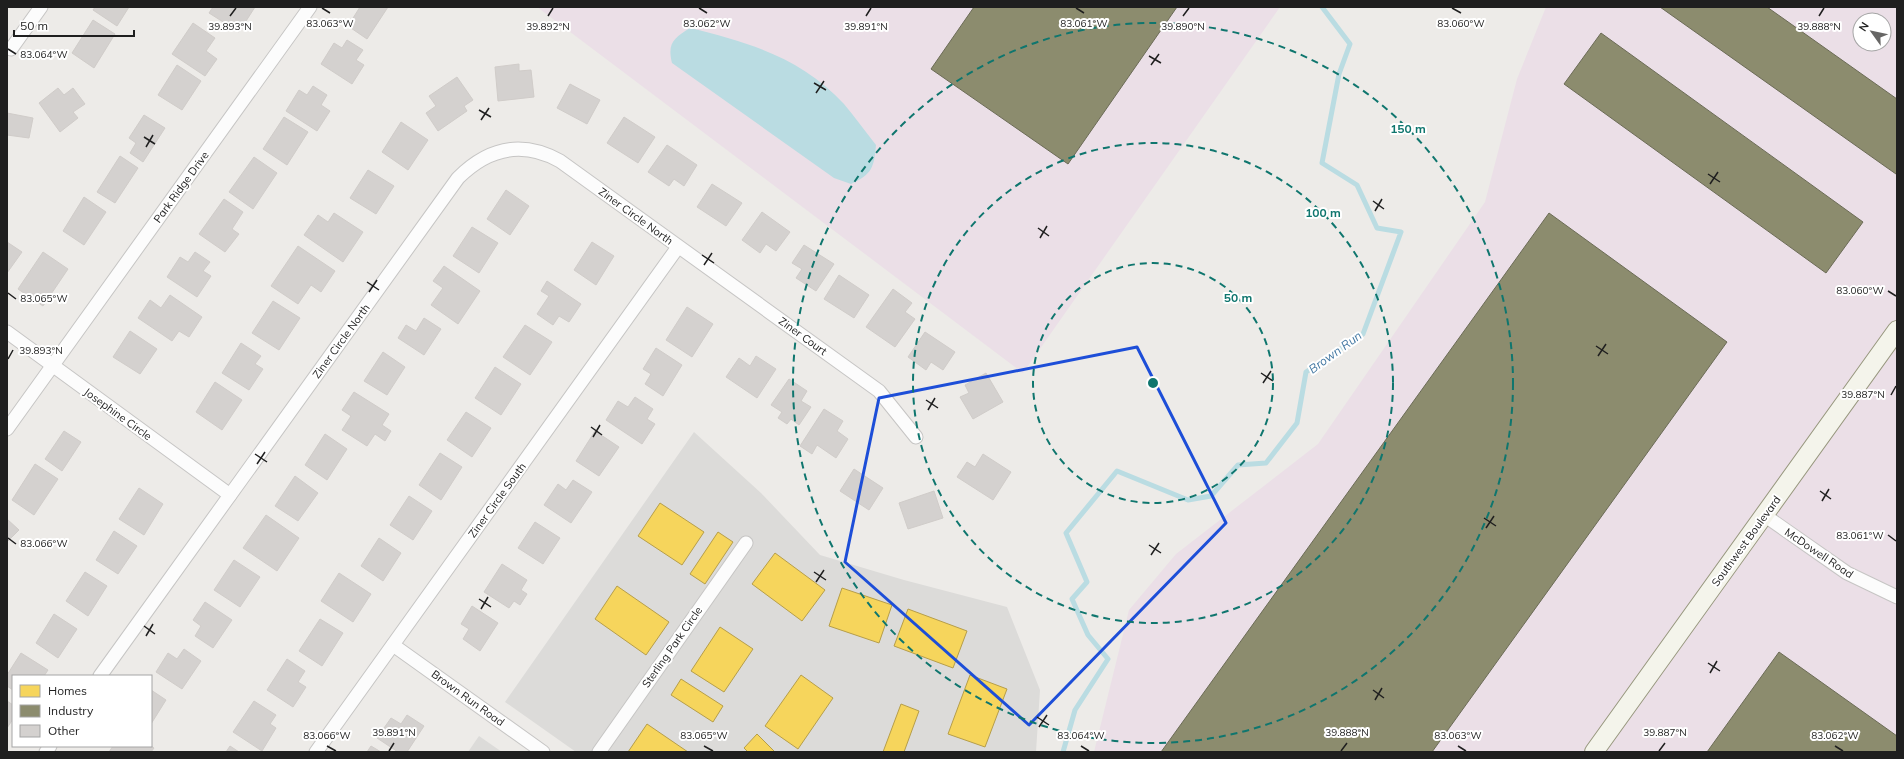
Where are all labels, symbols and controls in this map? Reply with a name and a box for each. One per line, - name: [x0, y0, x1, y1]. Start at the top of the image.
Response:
- scale bar: [14, 12, 134, 38]
- north arrow: [1852, 12, 1892, 52]
- text: 83.063°W: [306, 17, 354, 30]
- text: 83.062°W: [683, 17, 731, 30]
- text: 83.061°W: [1060, 17, 1108, 30]
- text: 83.060°W: [1437, 17, 1485, 30]
- text: 50 m: [20, 18, 48, 33]
- text: N: [1855, 19, 1872, 34]
- text: 39.893°N: [208, 20, 252, 33]
- text: 39.892°N: [526, 20, 570, 33]
- text: 39.891°N: [844, 20, 888, 33]
- text: 39.890°N: [1161, 20, 1205, 33]
- text: 39.888°N: [1797, 20, 1841, 33]
- text: 83.064°W: [20, 48, 68, 61]
- text: 150 m: [1390, 121, 1426, 136]
- street label: Park Ridge Drive: [150, 149, 212, 225]
- street label: Ziner Circle North: [596, 184, 676, 248]
- text: 100 m: [1305, 205, 1341, 220]
- text: 83.060°W: [1836, 284, 1884, 297]
- text: 50 m: [1224, 290, 1252, 305]
- text: 83.065°W: [20, 292, 68, 305]
- street label: Ziner Circle North: [309, 301, 373, 381]
- street label: Ziner Court: [776, 314, 830, 358]
- water label: Brown Run: [1305, 328, 1365, 376]
- text: 39.893°N: [19, 344, 63, 357]
- centre of rings: [1146, 376, 1160, 390]
- street label: Josephine Circle: [81, 385, 155, 443]
- text: 39.887°N: [1841, 388, 1885, 401]
- street label: Ziner Circle South: [465, 460, 529, 540]
- street label: Southwest Boulevard: [1708, 493, 1784, 589]
- street label: McDowell Road: [1782, 525, 1856, 581]
- text: 83.061°W: [1836, 529, 1884, 542]
- text: 83.066°W: [20, 537, 68, 550]
- street label: Sterling Park Circle: [639, 604, 705, 690]
- street label: Brown Run Road: [429, 667, 507, 729]
- legend: [12, 675, 152, 747]
- text: Homes: [48, 683, 87, 698]
- text: Industry: [48, 703, 94, 718]
- text: Other: [48, 723, 80, 738]
- text: 39.891°N: [372, 726, 416, 739]
- text: 39.888°N: [1325, 726, 1369, 739]
- text: 39.887°N: [1643, 726, 1687, 739]
- text: 83.066°W: [303, 729, 351, 742]
- text: 83.065°W: [680, 729, 728, 742]
- text: 83.064°W: [1057, 729, 1105, 742]
- text: 83.063°W: [1434, 729, 1482, 742]
- text: 83.062°W: [1811, 729, 1859, 742]

